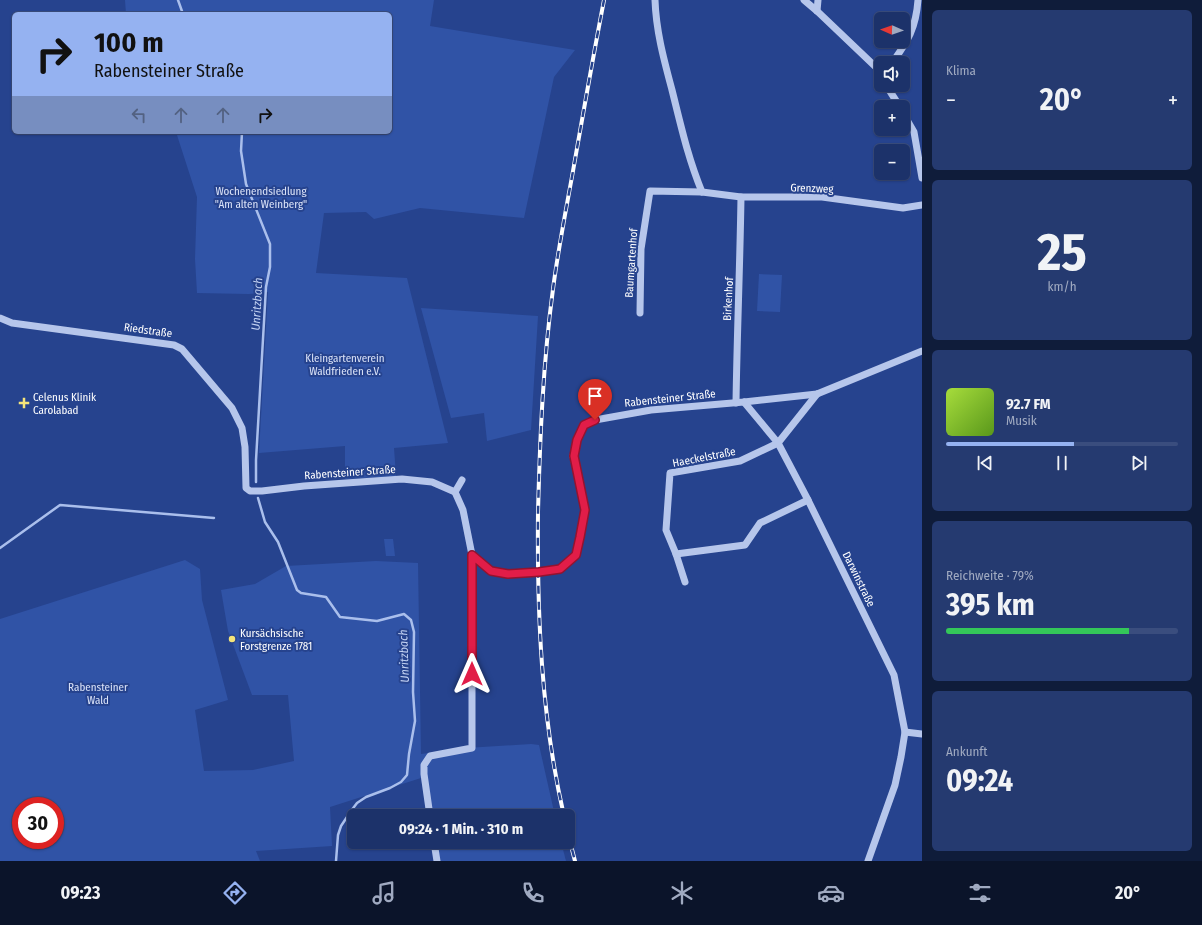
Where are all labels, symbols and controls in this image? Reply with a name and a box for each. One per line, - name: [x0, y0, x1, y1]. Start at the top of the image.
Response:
- north arrow: [874, 12, 910, 48]
- map controls: [874, 12, 910, 180]
- text: 100 m: [94, 26, 164, 59]
- icon: right: [28, 28, 80, 80]
- button: sound: [874, 56, 910, 92]
- text: Rabensteiner Straße: [94, 60, 244, 82]
- text: Klima: [946, 63, 976, 78]
- text: 20°: [1040, 82, 1084, 118]
- text: −: [946, 87, 956, 114]
- text: +: [1168, 87, 1178, 114]
- button: +: [874, 100, 910, 136]
- icon: left: [128, 104, 150, 126]
- icon: ahead: [170, 104, 192, 126]
- icon: ahead: [212, 104, 234, 126]
- icon: right: [254, 104, 276, 126]
- button: −: [874, 144, 910, 180]
- street label: Grenzweg: [790, 181, 835, 196]
- park label: Wochenendsiedlung "Am alten Weinberg": [215, 185, 307, 211]
- text: 25: [1037, 221, 1087, 284]
- street label: Baumgartenhof: [623, 227, 640, 298]
- street label: Birkenhof: [721, 276, 736, 321]
- water label: Unritzbach: [249, 277, 265, 331]
- text: km/h: [1048, 279, 1077, 294]
- street label: Riedstraße: [123, 321, 173, 340]
- park label: Kleingartenverein Waldfrieden e.V.: [305, 352, 385, 378]
- pin: [578, 379, 612, 420]
- icon: arrive: [584, 385, 606, 407]
- street label: Rabensteiner Straße: [624, 387, 716, 410]
- place label: Celenus Klinik Carolabad: [33, 391, 97, 417]
- text: 92.7 FM: [1006, 395, 1050, 413]
- marker: Celenus Klinik Carolabad: [18, 397, 30, 409]
- text: Musik: [1006, 413, 1037, 428]
- street label: Haeckelstraße: [671, 445, 737, 470]
- icon: previous: [974, 452, 996, 474]
- icon: pause: [1051, 452, 1073, 474]
- icon: next: [1128, 452, 1150, 474]
- street label: Rabensteiner Straße: [304, 463, 396, 482]
- street label: Darwinstraße: [840, 549, 877, 609]
- text: Reichweite · 79%: [946, 568, 1034, 583]
- text: 395 km: [946, 587, 1035, 623]
- place label: Kursächsische Forstgrenze 1781: [240, 627, 312, 653]
- water label: Unritzbach: [396, 629, 412, 683]
- marker: Kursächsische Forstgrenze 1781: [227, 634, 237, 644]
- position arrow: [451, 653, 493, 695]
- park label: Rabensteiner Wald: [68, 681, 128, 707]
- text: Ankunft: [946, 744, 988, 759]
- text: 09:24: [946, 763, 1013, 799]
- speed limit sign: 30: [12, 797, 64, 849]
- text: 09:24 · 1 Min. · 310 m: [399, 820, 523, 838]
- icon: directions: [221, 879, 249, 907]
- icon: music: [370, 879, 398, 907]
- icon: phone: [519, 879, 547, 907]
- icon: climate: [668, 879, 696, 907]
- icon: car: [817, 879, 845, 907]
- icon: filters: [966, 879, 994, 907]
- text: 09:23: [60, 882, 100, 904]
- text: 20°: [1115, 882, 1141, 904]

